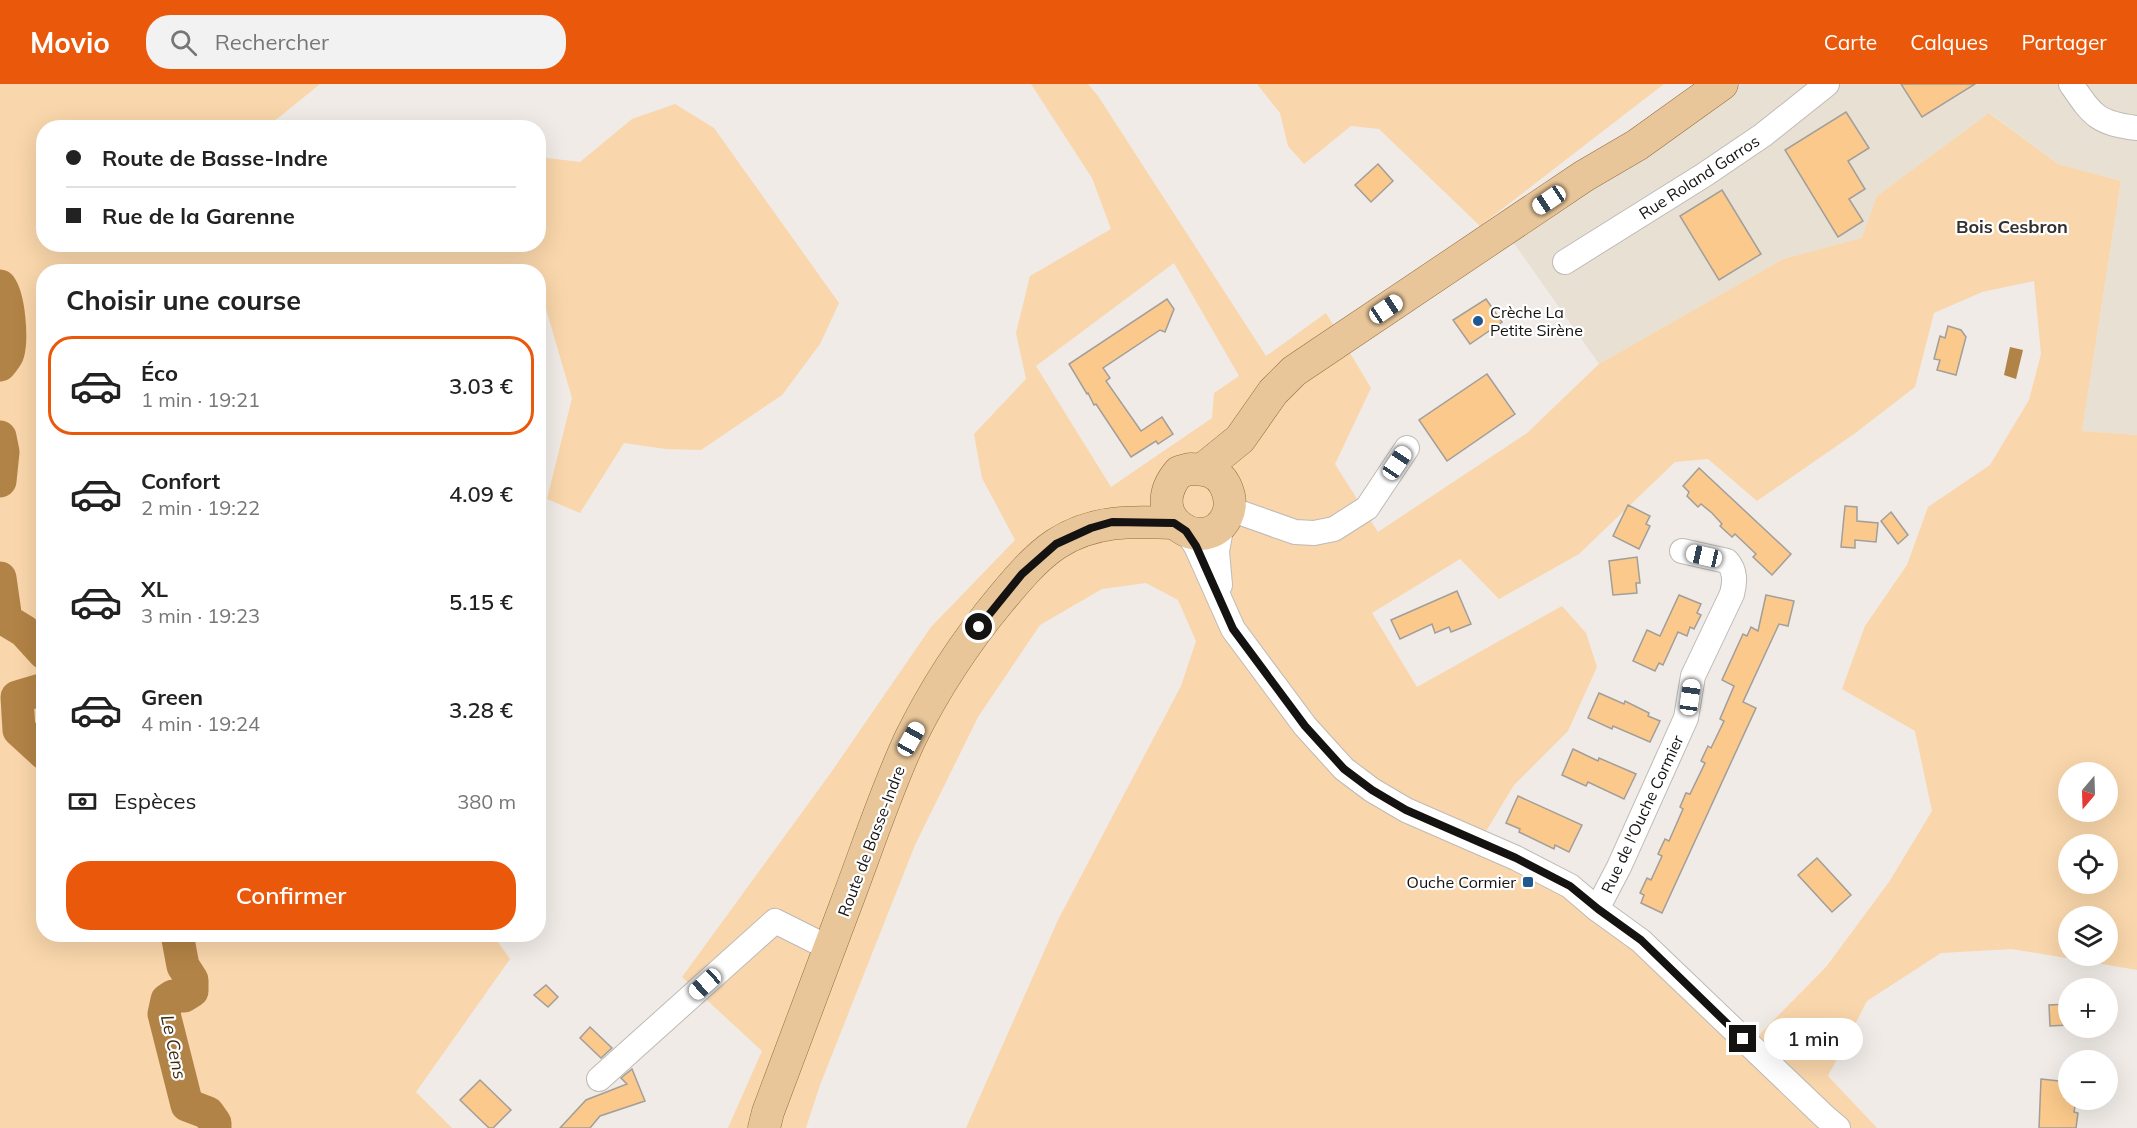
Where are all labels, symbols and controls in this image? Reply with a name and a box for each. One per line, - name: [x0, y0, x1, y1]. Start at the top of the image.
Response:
- search box: [146, 15, 566, 69]
- text: Movio: [30, 25, 110, 60]
- icon: search: [167, 26, 200, 59]
- text: Rechercher: [215, 28, 329, 56]
- text: Carte: [1824, 29, 1877, 55]
- text: Calques: [1910, 29, 1988, 55]
- text: Partager: [2021, 29, 2107, 55]
- street label: Rue Roland Garros: [1635, 131, 1763, 223]
- text: Route de Basse-Indre: [102, 144, 328, 172]
- car: [1529, 182, 1569, 218]
- text: Rue de la Garenne: [102, 202, 295, 230]
- district label: Bois Cesbron: [1956, 215, 2068, 238]
- text: Choisir une course: [66, 283, 301, 317]
- car: [1366, 291, 1406, 327]
- place label: Crèche La Petite Sirène: [1490, 302, 1583, 340]
- marker: Crèche La Petite Sirène: [1471, 314, 1485, 328]
- icon: car: [69, 359, 123, 413]
- text: Éco: [141, 359, 178, 387]
- text: 3.03 €: [449, 372, 513, 400]
- text: 1 min · 19:21: [141, 387, 260, 412]
- car: [1379, 443, 1415, 483]
- icon: car: [69, 467, 123, 521]
- text: Confort: [141, 467, 220, 495]
- text: 4.09 €: [449, 480, 513, 508]
- text: 2 min · 19:22: [141, 495, 260, 520]
- car: [1684, 543, 1724, 569]
- icon: car: [69, 575, 123, 629]
- text: XL: [141, 575, 168, 603]
- text: 5.15 €: [449, 588, 513, 616]
- text: 3 min · 19:23: [141, 603, 260, 628]
- route start: [965, 613, 992, 640]
- car: [1679, 678, 1701, 716]
- icon: car: [69, 683, 123, 737]
- text: Green: [141, 683, 203, 711]
- text: 3.28 €: [449, 696, 513, 724]
- text: 4 min · 19:24: [141, 711, 260, 736]
- car: [894, 719, 928, 759]
- street label: Rue de l'Ouche Cormier: [1596, 731, 1688, 896]
- north arrow: [2058, 762, 2118, 822]
- map controls: [2058, 762, 2118, 1110]
- street label: Route de Basse-Indre: [833, 763, 909, 919]
- icon: cash: [66, 785, 99, 818]
- text: Espèces: [114, 787, 196, 815]
- text: 380 m: [457, 789, 516, 814]
- button: locate: [2058, 834, 2118, 894]
- button: Confirmer: [66, 861, 516, 930]
- place label: Ouche Cormier: [1407, 872, 1516, 892]
- marker: Ouche Cormier: [1521, 875, 1535, 889]
- button: layers: [2058, 906, 2118, 966]
- car: [686, 965, 724, 1003]
- button: +: [2058, 978, 2118, 1038]
- water label: Le Cens: [156, 1013, 192, 1081]
- callout: 1 min: [1764, 1018, 1863, 1060]
- route end: [1729, 1025, 1756, 1052]
- text: 1 min: [1788, 1026, 1839, 1051]
- button: −: [2058, 1050, 2118, 1110]

